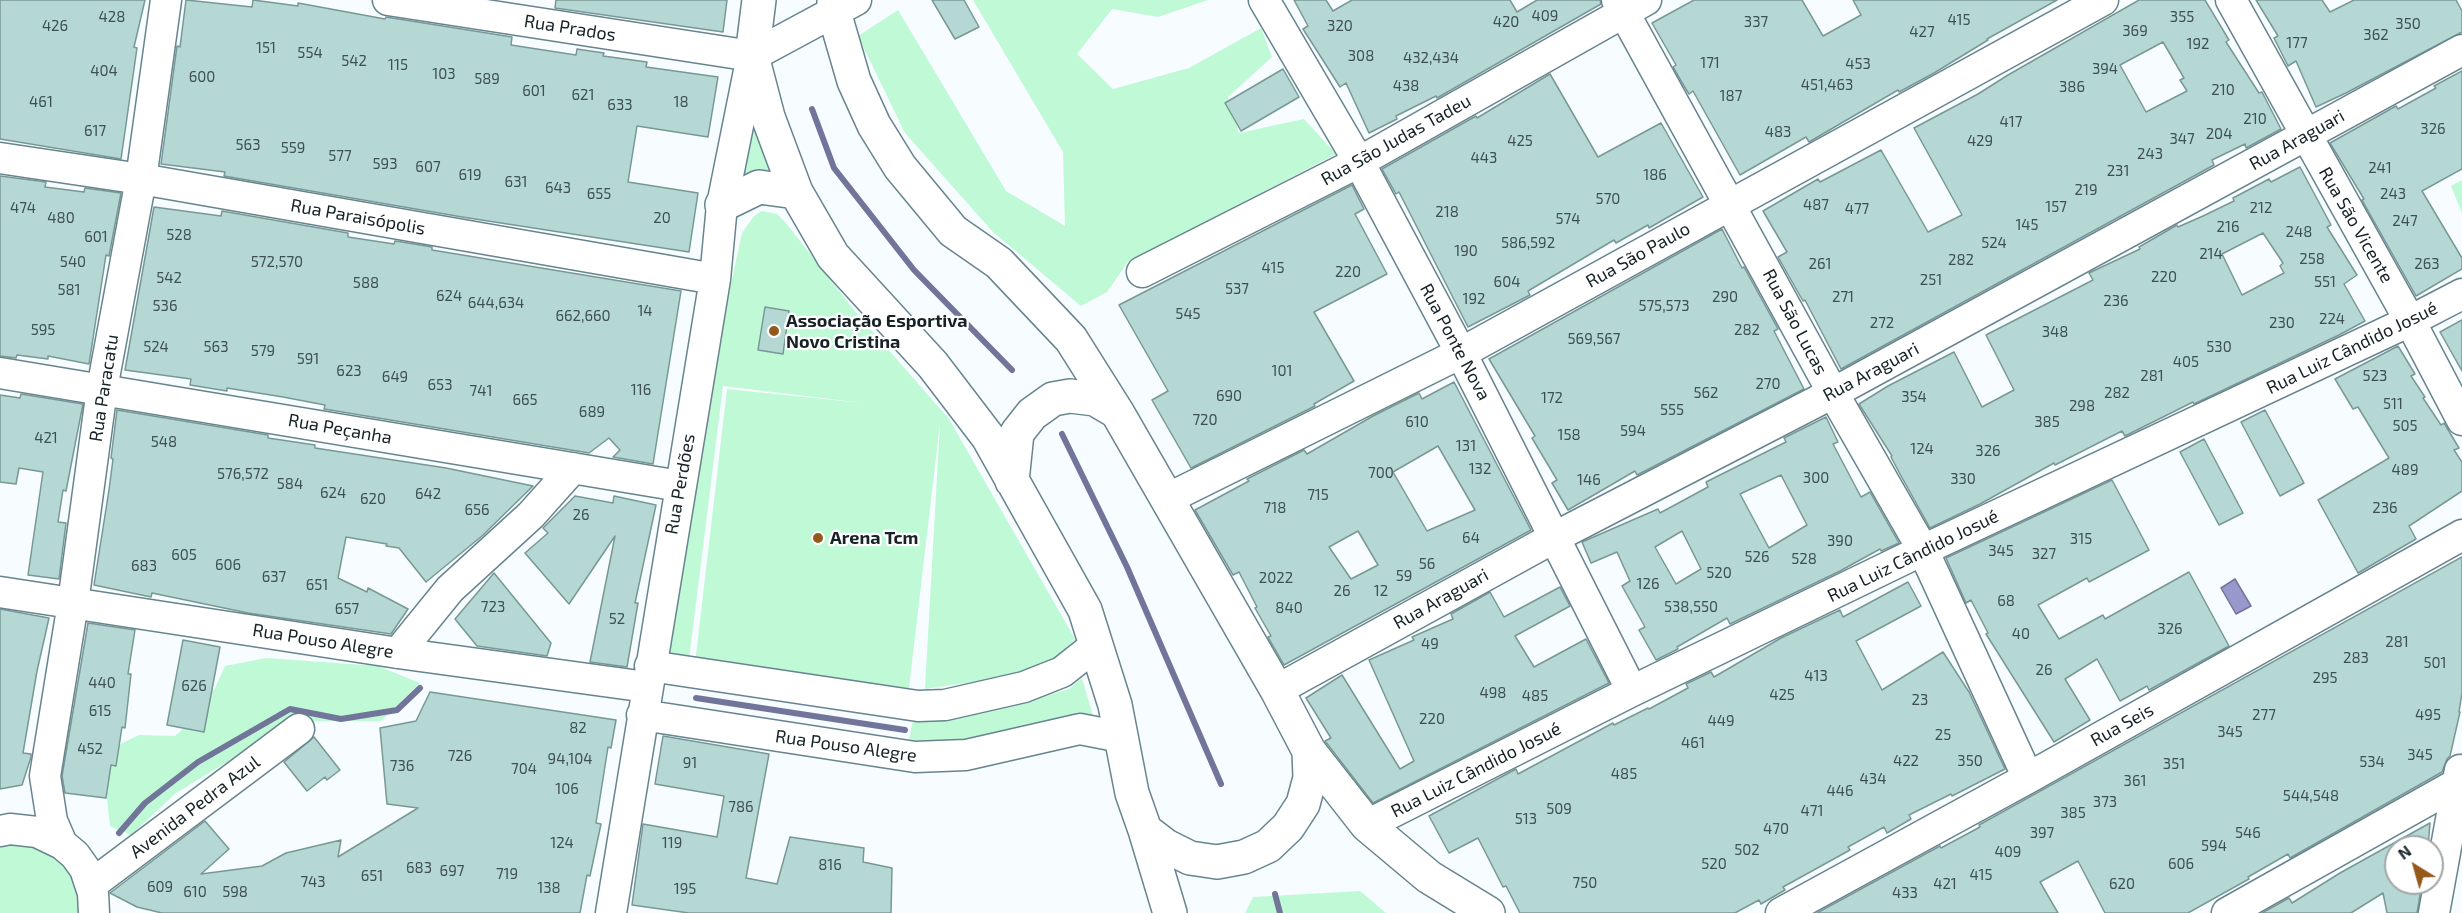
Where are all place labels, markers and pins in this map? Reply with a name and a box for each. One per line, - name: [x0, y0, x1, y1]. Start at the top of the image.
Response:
- place label: Associação Esportiva Novo Cristina: [786, 310, 968, 352]
- marker: Associação Esportiva Novo Cristina: [767, 324, 781, 338]
- place label: Arena Tcm: [830, 527, 918, 549]
- marker: Arena Tcm: [811, 531, 825, 545]

